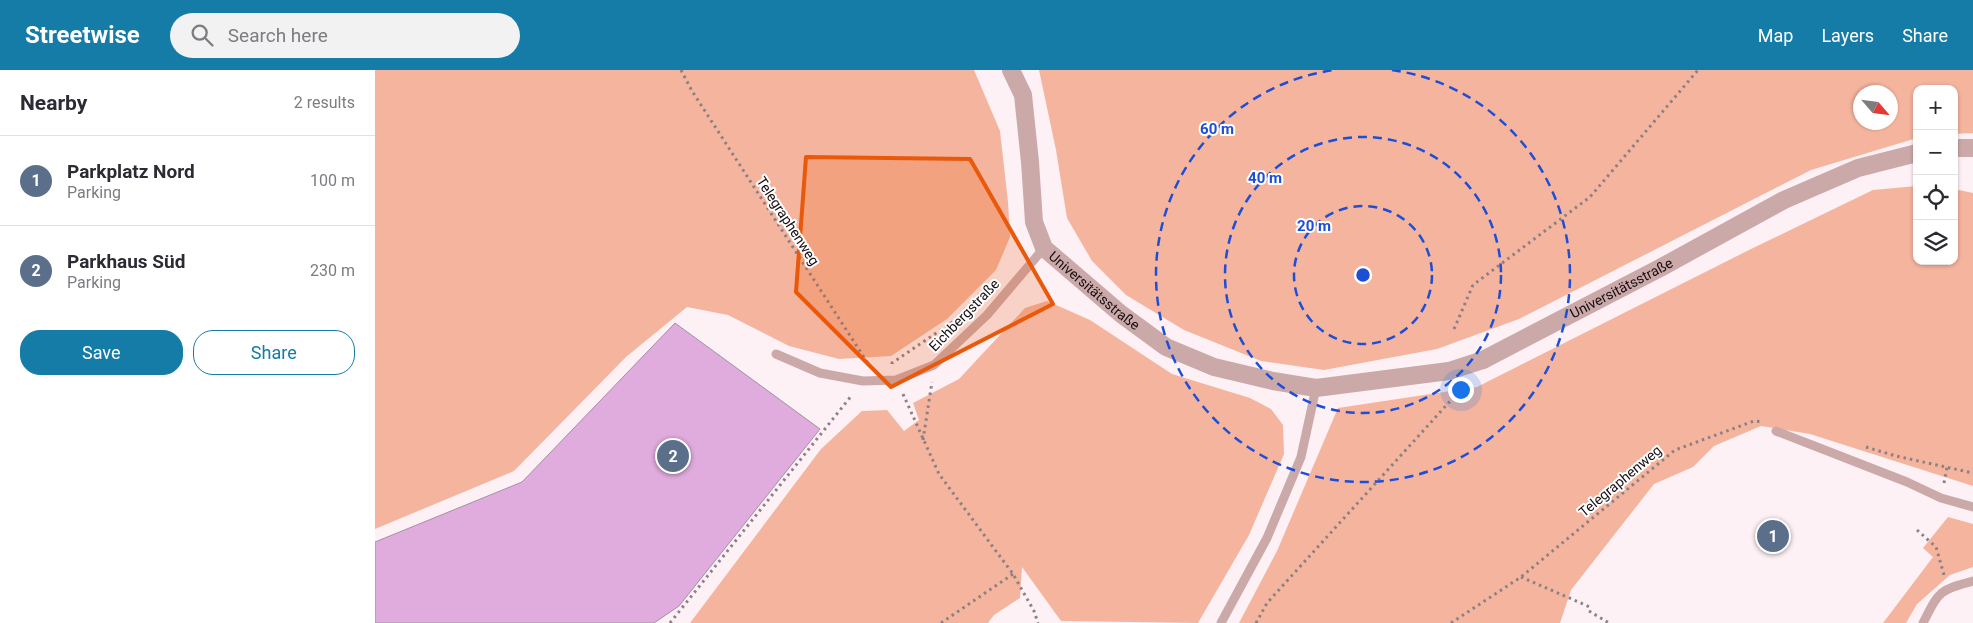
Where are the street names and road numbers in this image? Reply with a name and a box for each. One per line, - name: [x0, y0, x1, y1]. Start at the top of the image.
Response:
- street label: Telegraphenweg: [753, 174, 823, 268]
- street label: Universitätsstraße: [1046, 248, 1143, 333]
- street label: Universitätsstraße: [1567, 255, 1675, 321]
- street label: Eichbergstraße: [926, 276, 1002, 354]
- street label: Telegraphenweg: [1576, 442, 1664, 520]

